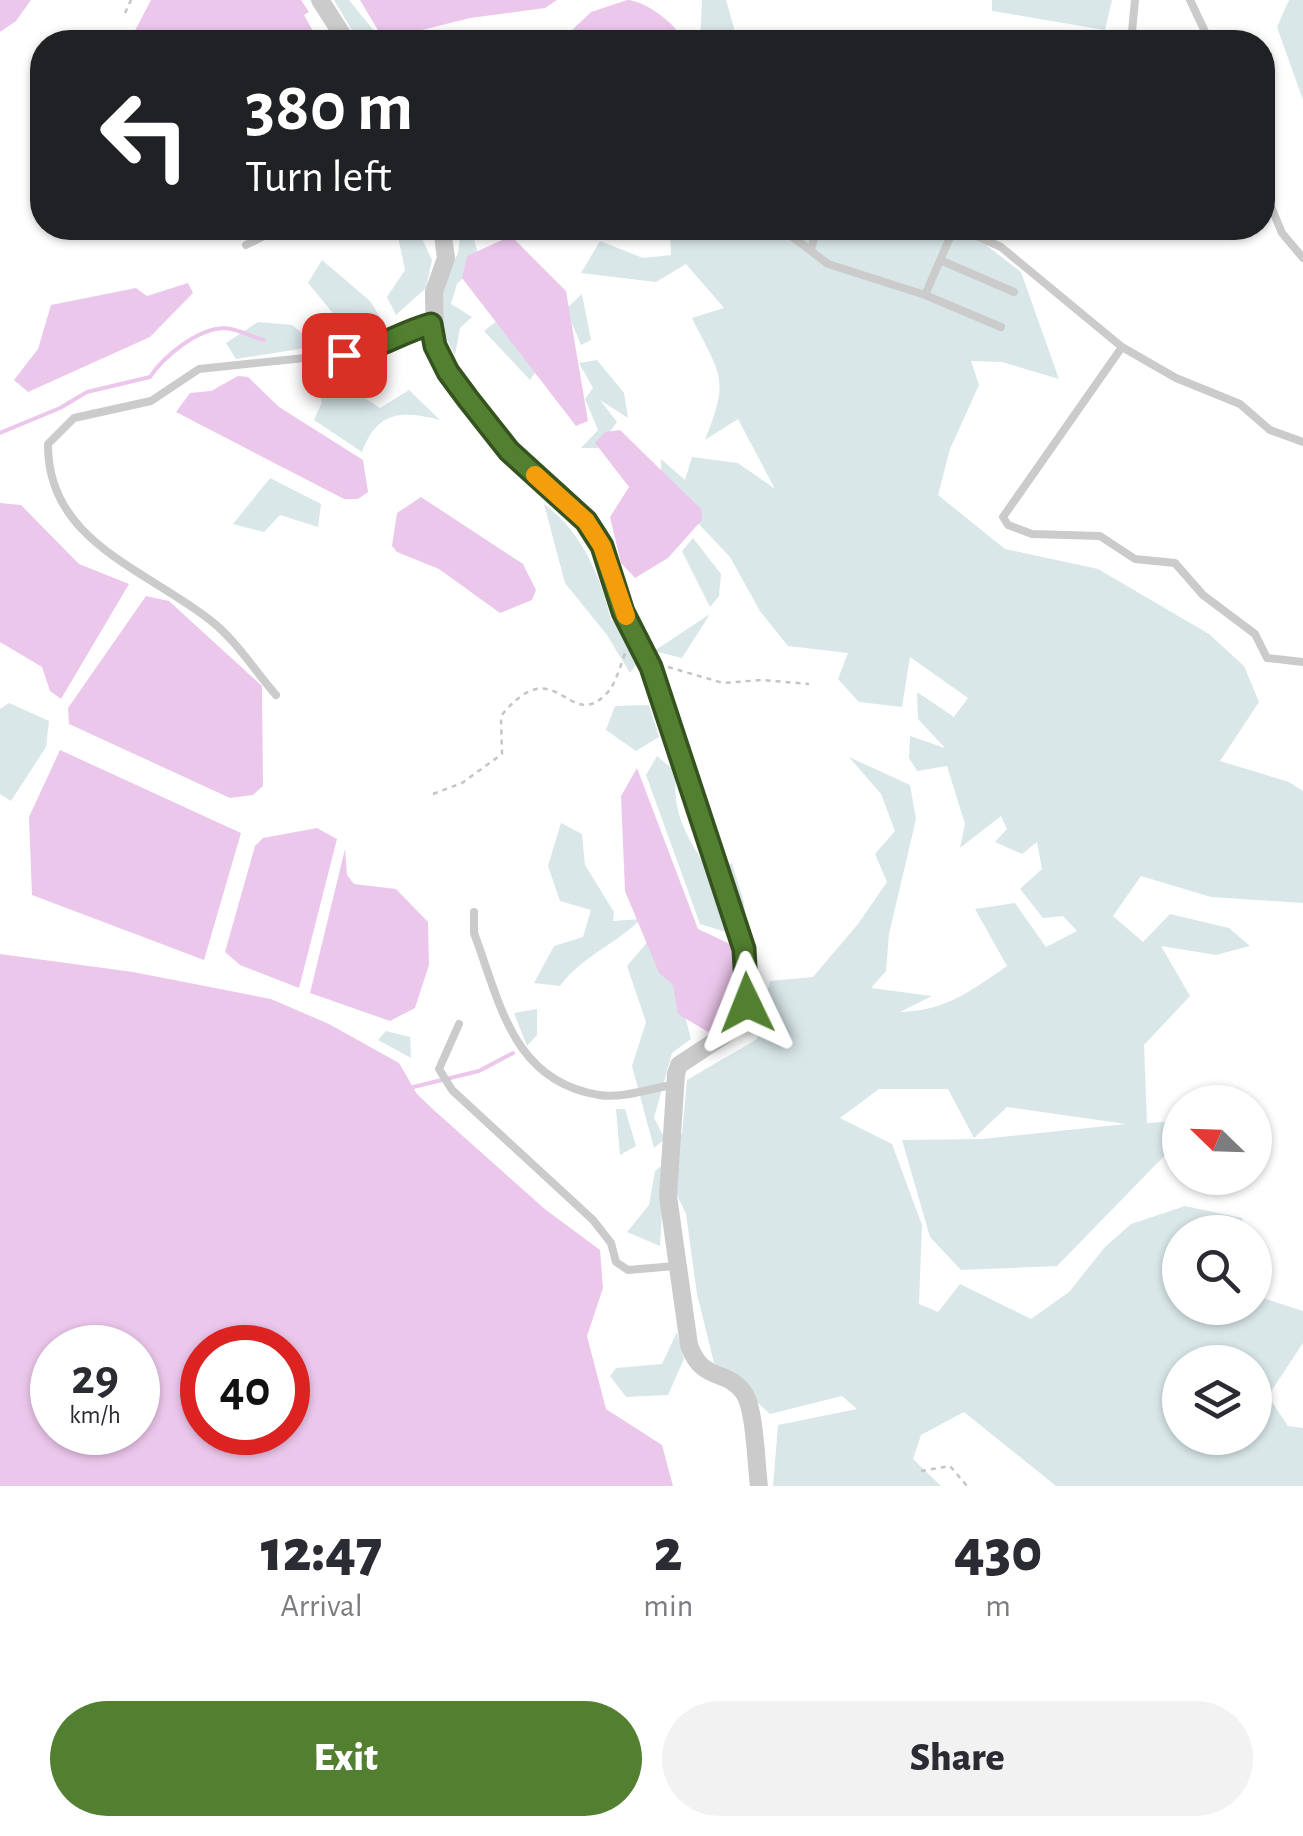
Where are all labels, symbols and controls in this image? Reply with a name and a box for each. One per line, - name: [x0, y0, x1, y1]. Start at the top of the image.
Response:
- icon: left: [80, 70, 210, 200]
- text: 380 m: [245, 73, 413, 143]
- text: Turn left: [245, 155, 392, 200]
- pin: [302, 313, 387, 398]
- icon: arrive: [317, 328, 372, 383]
- position arrow: [695, 951, 799, 1055]
- north arrow: [1162, 1085, 1272, 1195]
- map controls: [1162, 1085, 1272, 1455]
- button: search: [1162, 1215, 1272, 1325]
- speed limit sign: 40: [180, 1325, 310, 1455]
- button: layers: [1162, 1345, 1272, 1455]
- text: 29: [71, 1353, 119, 1403]
- text: km/h: [69, 1403, 121, 1428]
- text: 12:47: [261, 1522, 383, 1582]
- text: 2: [654, 1522, 683, 1582]
- text: 430: [954, 1522, 1042, 1582]
- text: Arrival: [281, 1590, 363, 1622]
- text: min: [643, 1590, 693, 1622]
- text: m: [985, 1590, 1011, 1622]
- button: Exit: [50, 1701, 642, 1816]
- button: Share: [662, 1701, 1253, 1816]

